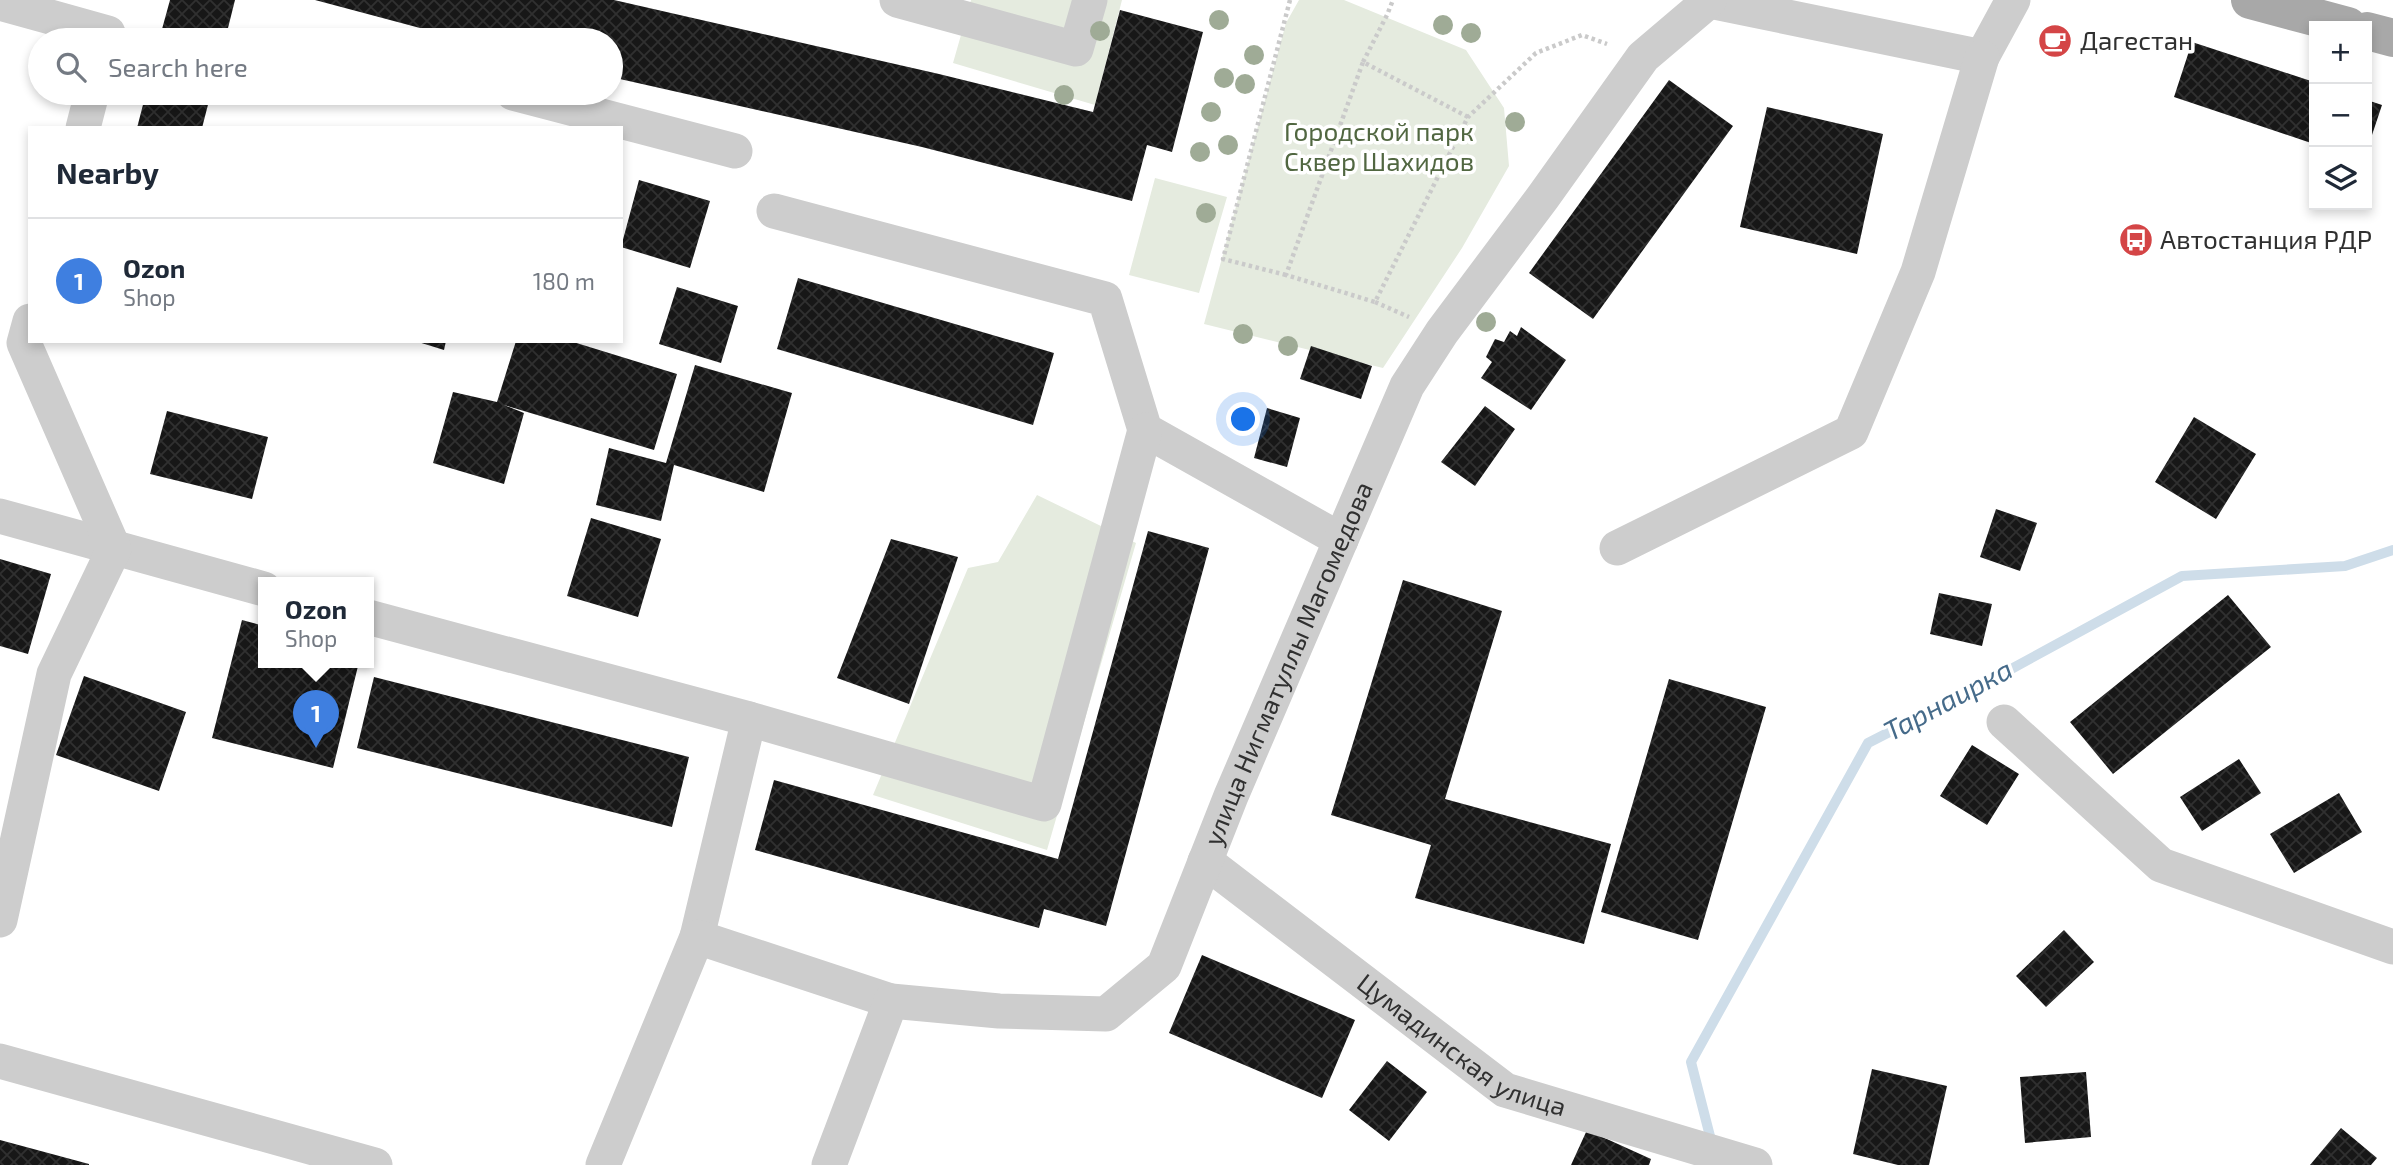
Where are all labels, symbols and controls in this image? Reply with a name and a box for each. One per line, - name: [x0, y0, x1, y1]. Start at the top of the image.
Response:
- map controls: [2309, 21, 2372, 210]
- button: +: [2309, 21, 2372, 84]
- cafe icon: Дагестан: [2036, 22, 2074, 60]
- place label: Дагестан: [2080, 24, 2193, 55]
- search box: [28, 28, 623, 105]
- icon: search: [52, 48, 90, 86]
- text: Search here: [108, 51, 248, 82]
- button: −: [2309, 84, 2372, 147]
- park label: Городской парк Сквер Шахидов: [1284, 115, 1474, 176]
- button: layers: [2309, 147, 2372, 210]
- text: Nearby: [56, 154, 159, 190]
- bus stop icon: Автостанция РДР: [2117, 221, 2155, 259]
- place label: Автостанция РДР: [2160, 223, 2372, 254]
- text: Ozon: [123, 252, 185, 283]
- text: 1: [74, 267, 84, 295]
- text: 180 m: [533, 267, 595, 295]
- text: Shop: [123, 283, 176, 311]
- your location: [1226, 402, 1260, 436]
- street label: улица Нигматуллы Магомедова: [1196, 477, 1378, 850]
- popup: [258, 577, 374, 668]
- text: Ozon: [285, 593, 347, 624]
- text: Shop: [285, 624, 337, 652]
- water label: Тарнаирка: [1877, 651, 2018, 747]
- pin: 1: [293, 690, 339, 748]
- street label: Цумадинская улица: [1352, 966, 1570, 1122]

